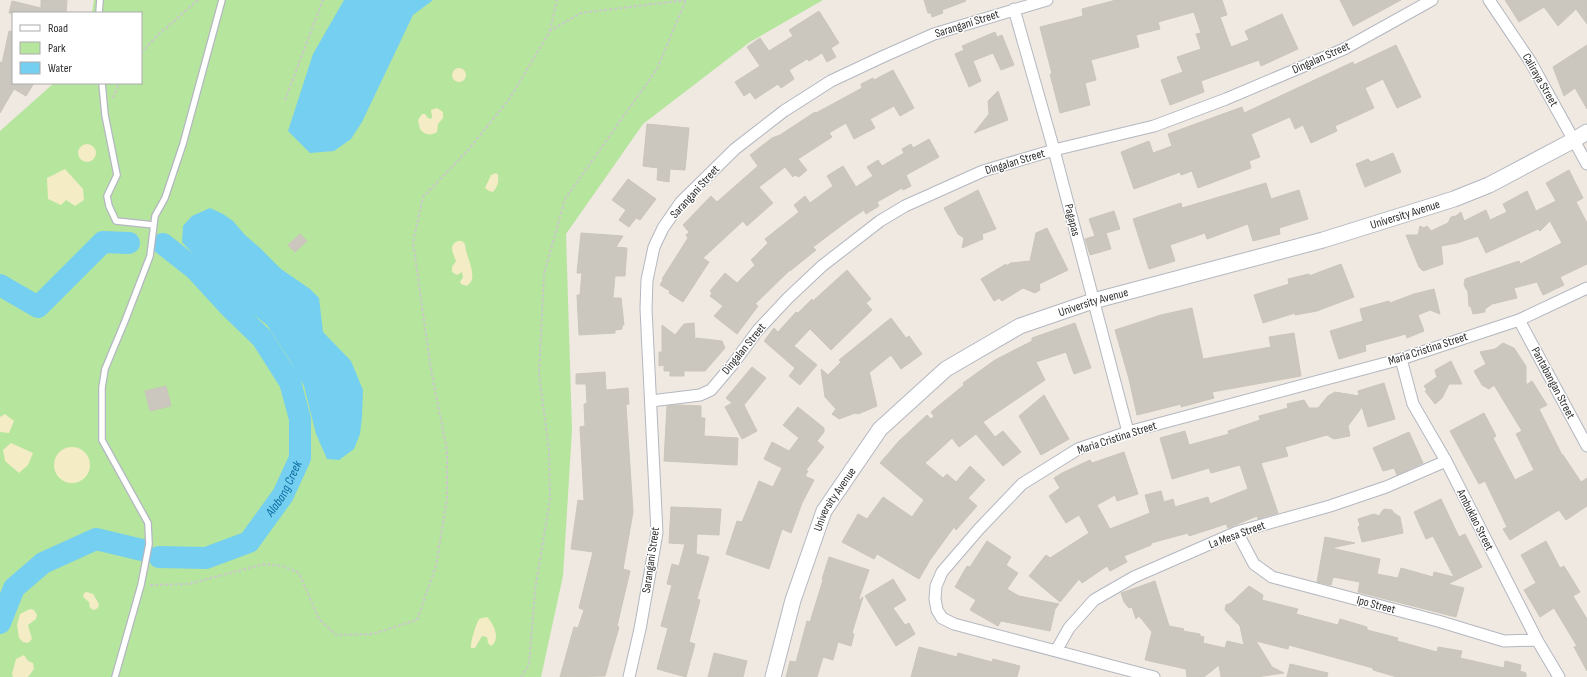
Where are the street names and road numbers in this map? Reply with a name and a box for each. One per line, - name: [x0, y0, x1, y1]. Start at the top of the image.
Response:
- street label: Sarangani Street: [933, 6, 1001, 41]
- street label: Dingalan Street: [1290, 38, 1353, 77]
- street label: Caliraya Street: [1519, 51, 1561, 110]
- street label: Dingalan Street: [983, 146, 1047, 178]
- street label: Sarangani Street: [667, 162, 723, 222]
- street label: University Avenue: [1368, 196, 1442, 232]
- street label: Pagapas: [1061, 202, 1083, 238]
- street label: University Avenue: [1056, 284, 1130, 320]
- street label: Dingalan Street: [719, 320, 769, 378]
- street label: Maria Cristina Street: [1386, 329, 1470, 369]
- street label: Pantabangan Street: [1528, 344, 1578, 422]
- street label: Maria Cristina Street: [1075, 418, 1159, 458]
- street label: University Avenue: [810, 464, 859, 533]
- street label: Ambuklao Street: [1453, 486, 1497, 553]
- street label: La Mesa Street: [1207, 518, 1268, 552]
- street label: Sarangani Street: [639, 526, 663, 594]
- street label: Ipo Street: [1355, 593, 1397, 617]

